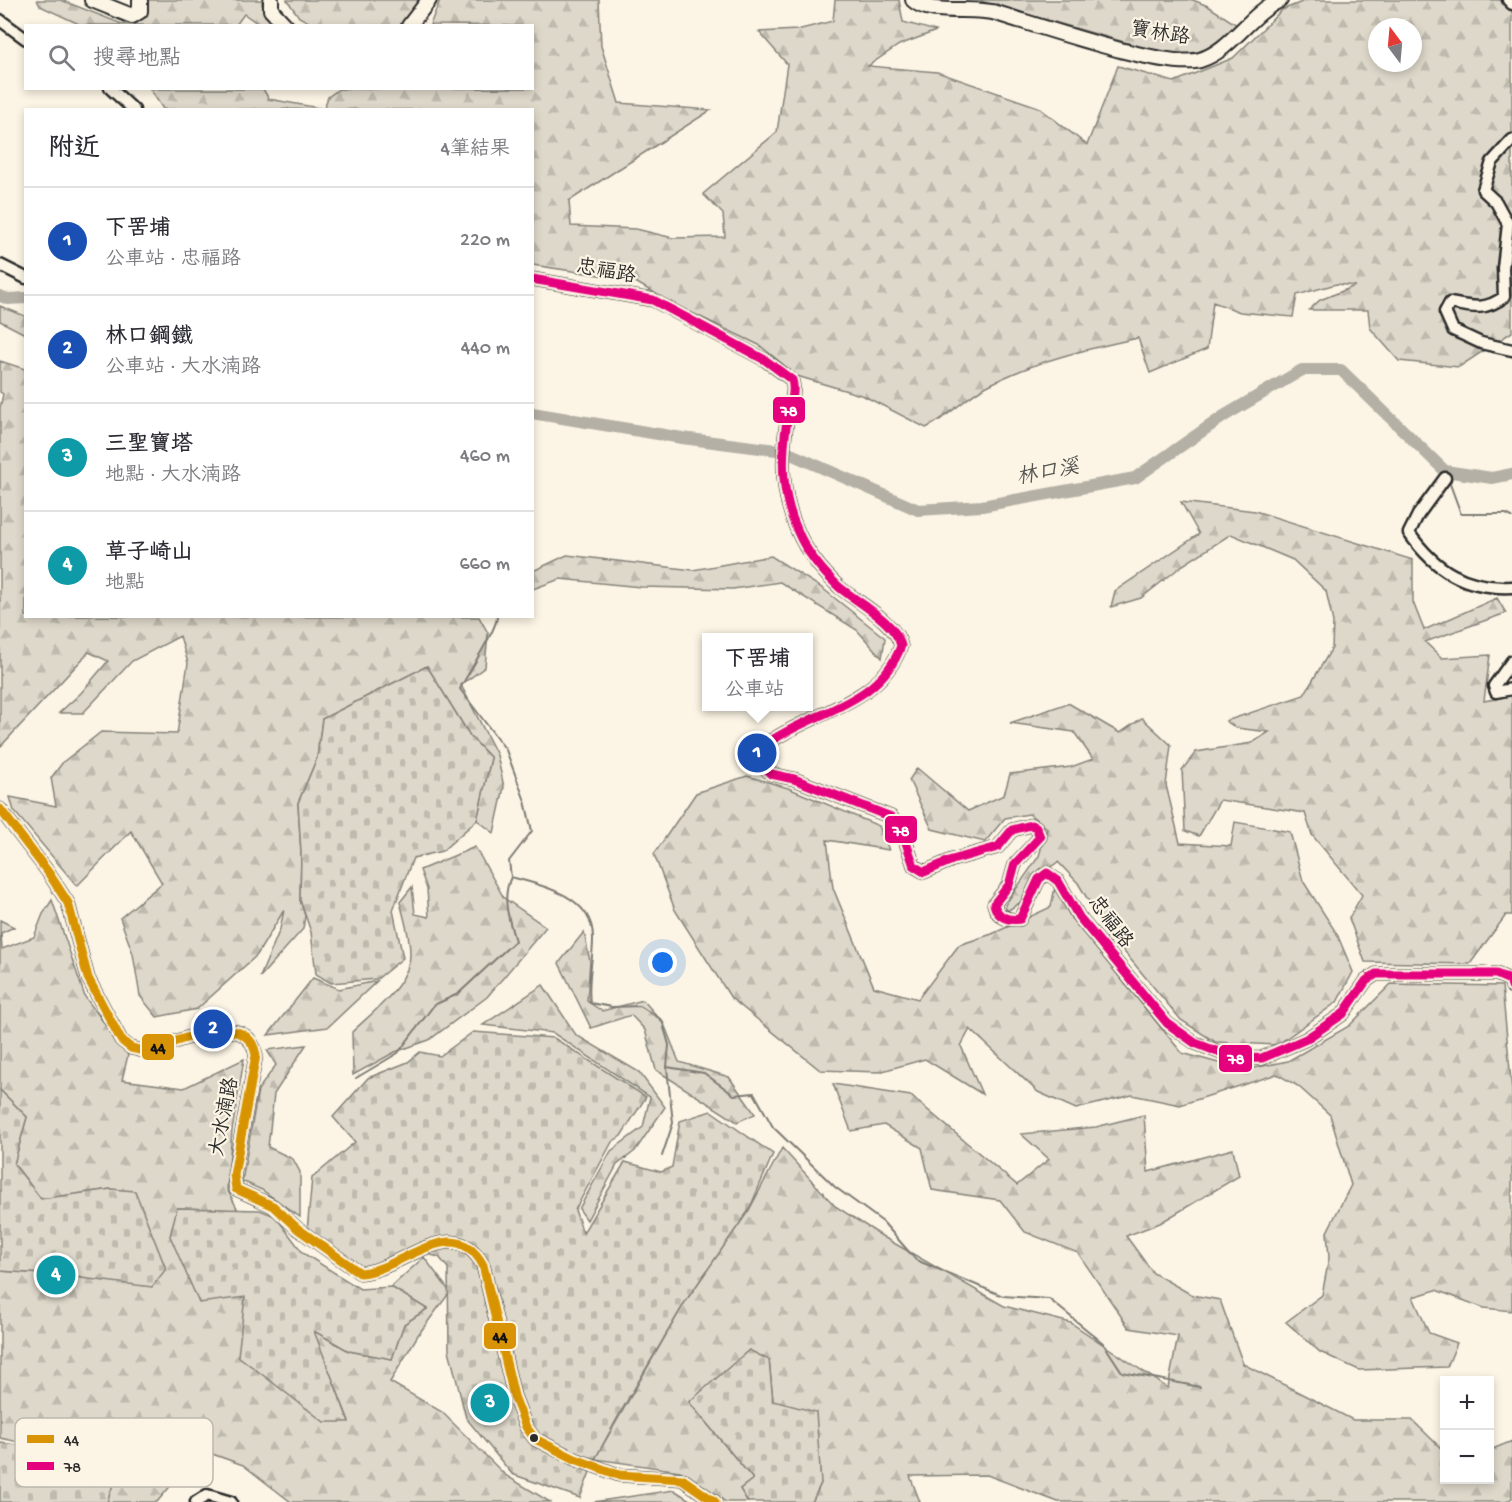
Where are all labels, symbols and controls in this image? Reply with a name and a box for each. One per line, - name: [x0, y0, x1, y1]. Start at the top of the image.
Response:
- street label: 寶林路: [1129, 17, 1193, 51]
- north arrow: [1368, 18, 1422, 72]
- search box: [24, 24, 534, 90]
- icon: search: [45, 41, 78, 74]
- text: 搜尋地點: [93, 47, 181, 73]
- text: 附近: [48, 135, 100, 166]
- text: 4筆結果: [441, 139, 510, 162]
- text: 下罟埔: [105, 217, 171, 243]
- text: 1: [63, 230, 72, 253]
- text: 220 m: [460, 230, 510, 253]
- text: 公車站 · 忠福路: [105, 249, 241, 272]
- street label: 忠福路: [574, 254, 639, 290]
- text: 林口鋼鐵: [105, 325, 193, 351]
- text: 2: [63, 338, 72, 361]
- text: 440 m: [461, 338, 510, 361]
- text: 公車站 · 大水湳路: [105, 357, 261, 380]
- line badge: 78: [772, 396, 806, 424]
- text: 78: [779, 404, 798, 423]
- text: 三聖寶塔: [105, 433, 193, 459]
- text: 3: [62, 446, 73, 469]
- text: 460 m: [460, 446, 510, 469]
- water label: 林口溪: [1014, 454, 1082, 492]
- text: 地點 · 大水湳路: [105, 465, 241, 488]
- text: 草子崎山: [105, 541, 193, 567]
- text: 4: [63, 554, 72, 577]
- text: 660 m: [459, 554, 510, 577]
- text: 地點: [105, 573, 145, 596]
- popup: [702, 633, 813, 711]
- text: 下罟埔: [724, 648, 791, 674]
- text: 公車站: [724, 680, 784, 703]
- pin: 1: [738, 730, 777, 776]
- line badge: 78: [884, 815, 918, 844]
- text: 78: [891, 824, 910, 843]
- street label: 忠福路: [1082, 891, 1138, 955]
- your location: [648, 948, 677, 977]
- pin: 2: [194, 1006, 232, 1052]
- line badge: 44: [141, 1033, 175, 1061]
- text: 44: [149, 1041, 166, 1060]
- line badge: 78: [1218, 1044, 1253, 1073]
- text: 78: [1226, 1052, 1245, 1071]
- street label: 大水湳路: [205, 1074, 245, 1158]
- pin: 4: [36, 1252, 76, 1298]
- line badge: 44: [483, 1322, 517, 1350]
- text: 44: [491, 1330, 508, 1349]
- map controls: [1440, 1376, 1494, 1484]
- button: +: [1440, 1376, 1494, 1430]
- pin: 3: [470, 1380, 510, 1426]
- legend: [15, 1418, 213, 1487]
- button: −: [1440, 1430, 1494, 1484]
- unlabelled marker: [528, 1432, 540, 1444]
- text: 44: [64, 1433, 80, 1452]
- text: 78: [63, 1460, 81, 1479]

